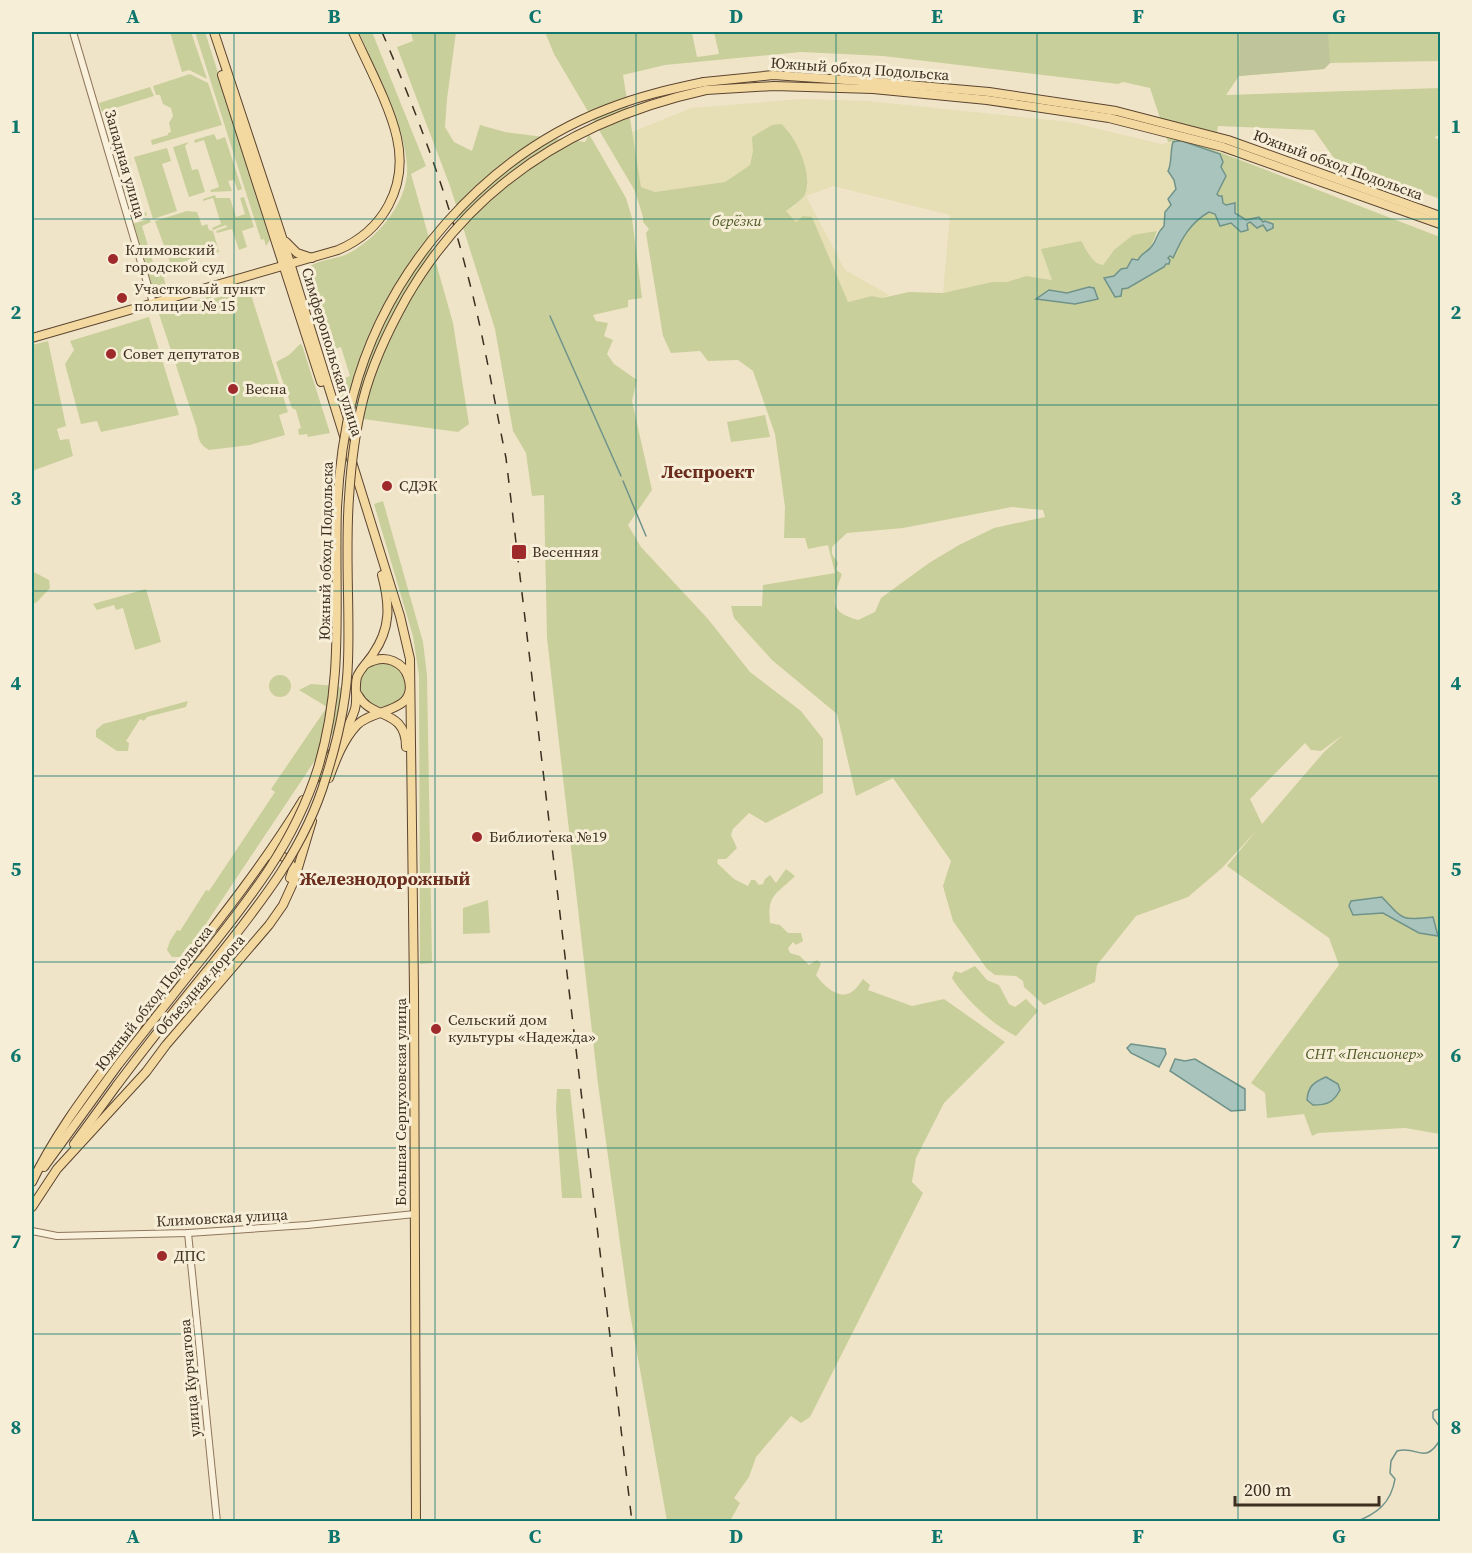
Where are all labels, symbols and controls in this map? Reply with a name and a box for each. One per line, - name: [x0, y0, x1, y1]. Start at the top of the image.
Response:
- text: A: [126, 2, 140, 30]
- text: B: [327, 2, 341, 30]
- text: C: [529, 2, 541, 30]
- text: D: [729, 2, 743, 30]
- text: E: [931, 2, 943, 30]
- text: F: [1132, 2, 1144, 30]
- text: G: [1332, 2, 1346, 30]
- street label: Южный обход Подольска: [770, 52, 950, 85]
- street label: Западная улица: [100, 107, 151, 221]
- text: 1: [11, 112, 21, 140]
- text: 1: [1451, 112, 1461, 140]
- street label: Южный обход Подольска: [1250, 124, 1426, 205]
- park label: берёзки: [712, 210, 762, 231]
- place label: Климовский городской суд: [125, 239, 225, 277]
- marker: Климовский городской суд: [106, 252, 120, 266]
- street label: Симферопольская улица: [297, 265, 368, 439]
- place label: Участковый пункт полиции № 15: [134, 278, 265, 316]
- marker: Участковый пункт полиции № 15: [115, 291, 129, 305]
- text: 2: [11, 298, 22, 326]
- text: 2: [1451, 298, 1462, 326]
- place label: Совет депутатов: [123, 343, 240, 364]
- marker: Совет депутатов: [104, 347, 118, 361]
- place label: Весна: [245, 378, 287, 399]
- marker: Весна: [226, 382, 240, 396]
- district label: Леспроект: [661, 459, 755, 484]
- street label: Южный обход Подольска: [313, 461, 338, 641]
- place label: СДЭК: [399, 475, 438, 496]
- marker: СДЭК: [380, 479, 394, 493]
- text: 3: [11, 484, 22, 512]
- text: 3: [1451, 484, 1462, 512]
- place label: Весенняя: [532, 541, 599, 562]
- marker: Весенняя: [510, 543, 528, 561]
- text: 4: [11, 669, 22, 697]
- text: 4: [1451, 669, 1462, 697]
- place label: Библиотека №19: [489, 826, 607, 847]
- marker: Библиотека №19: [470, 830, 484, 844]
- text: 5: [11, 855, 22, 883]
- text: 5: [1451, 855, 1462, 883]
- district label: Железнодорожный: [300, 866, 471, 891]
- street label: Южный обход Подольска: [90, 920, 217, 1075]
- street label: Объездная дорога: [150, 930, 249, 1040]
- street label: Большая Серпуховская улица: [390, 998, 411, 1206]
- place label: Сельский дом культуры «Надежда»: [448, 1009, 596, 1047]
- marker: Сельский дом культуры «Надежда»: [429, 1022, 443, 1036]
- text: 6: [11, 1041, 22, 1069]
- text: 6: [1451, 1041, 1462, 1069]
- park label: СНТ «Пенсионер»: [1306, 1043, 1424, 1064]
- street label: Климовская улица: [156, 1204, 289, 1231]
- text: 7: [11, 1227, 22, 1255]
- text: 7: [1451, 1227, 1462, 1255]
- place label: ДПС: [174, 1245, 205, 1266]
- marker: ДПС: [155, 1249, 169, 1263]
- street label: улица Курчатова: [174, 1318, 205, 1438]
- text: 8: [11, 1413, 21, 1441]
- text: 8: [1451, 1413, 1461, 1441]
- scale bar: [1235, 1469, 1379, 1507]
- text: 200 m: [1244, 1477, 1291, 1502]
- text: A: [126, 1522, 140, 1550]
- text: B: [327, 1522, 341, 1550]
- text: C: [529, 1522, 541, 1550]
- text: D: [729, 1522, 743, 1550]
- text: E: [931, 1522, 943, 1550]
- text: F: [1132, 1522, 1144, 1550]
- text: G: [1332, 1522, 1346, 1550]

